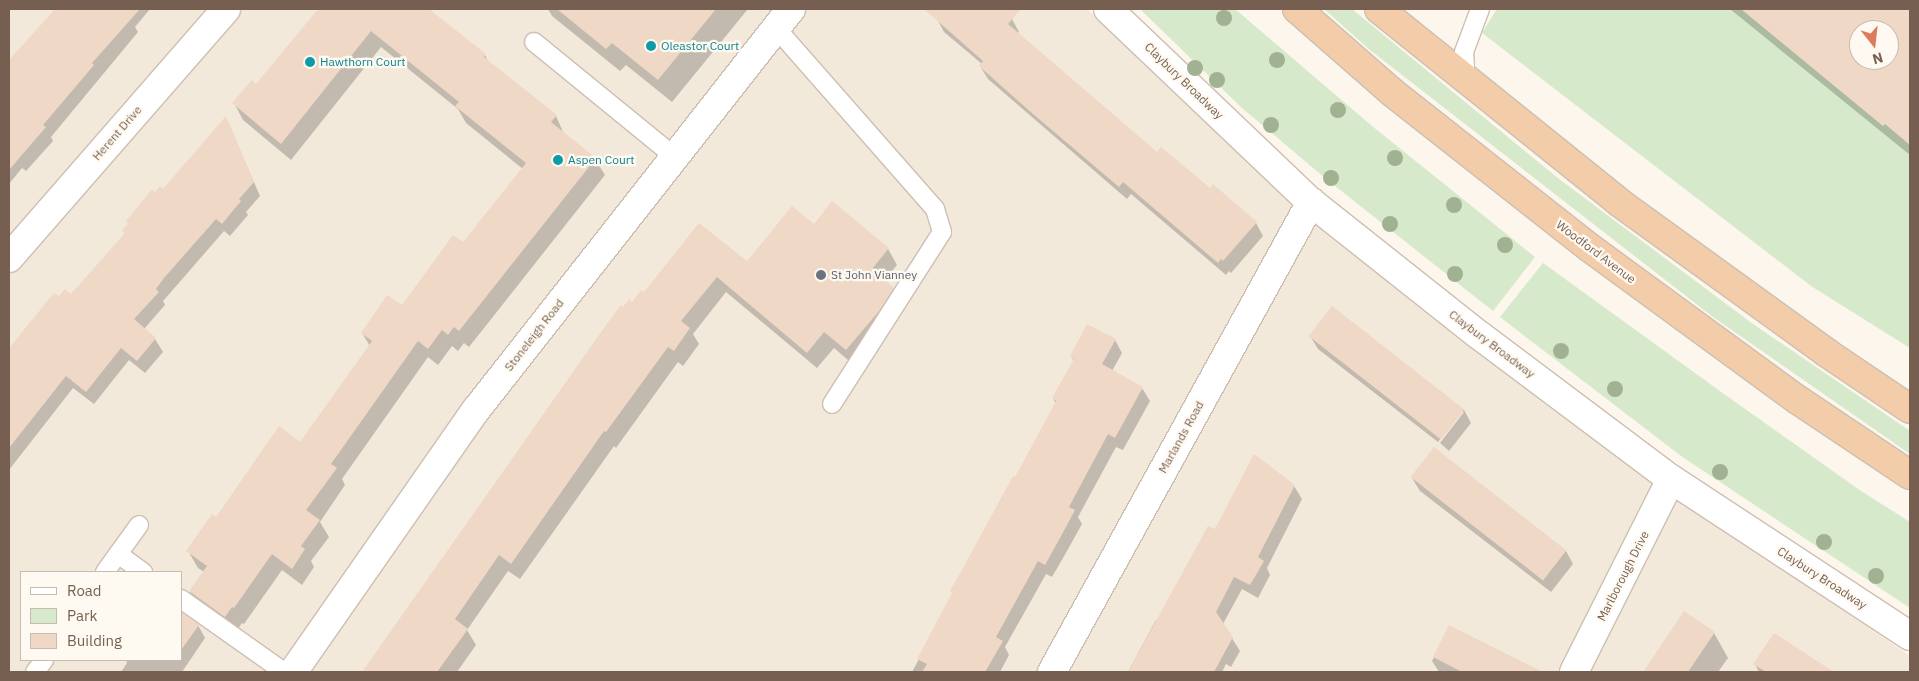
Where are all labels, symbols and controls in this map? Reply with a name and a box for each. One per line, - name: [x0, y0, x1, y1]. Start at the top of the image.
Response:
- north arrow: [1849, 20, 1899, 70]
- place label: Oleastor Court: [661, 39, 739, 53]
- marker: Oleastor Court: [645, 40, 657, 52]
- street label: Claybury Broadway: [1142, 40, 1226, 122]
- text: N: [1871, 48, 1885, 69]
- place label: Hawthorn Court: [320, 55, 406, 69]
- marker: Hawthorn Court: [304, 56, 316, 68]
- street label: Herent Drive: [89, 103, 145, 163]
- place label: Aspen Court: [568, 153, 634, 167]
- marker: Aspen Court: [552, 154, 564, 166]
- street label: Woodford Avenue: [1553, 217, 1639, 287]
- place label: St John Vianney: [831, 268, 917, 282]
- marker: St John Vianney: [815, 269, 827, 281]
- street label: Stoneleigh Road: [501, 296, 567, 374]
- street label: Claybury Broadway: [1446, 307, 1538, 381]
- street label: Marlands Road: [1155, 398, 1207, 476]
- street label: Marlborough Drive: [1594, 529, 1652, 623]
- street label: Claybury Broadway: [1775, 544, 1869, 612]
- legend: [20, 571, 182, 661]
- text: Road: [67, 581, 102, 600]
- text: Park: [67, 606, 97, 625]
- text: Building: [67, 631, 122, 650]

